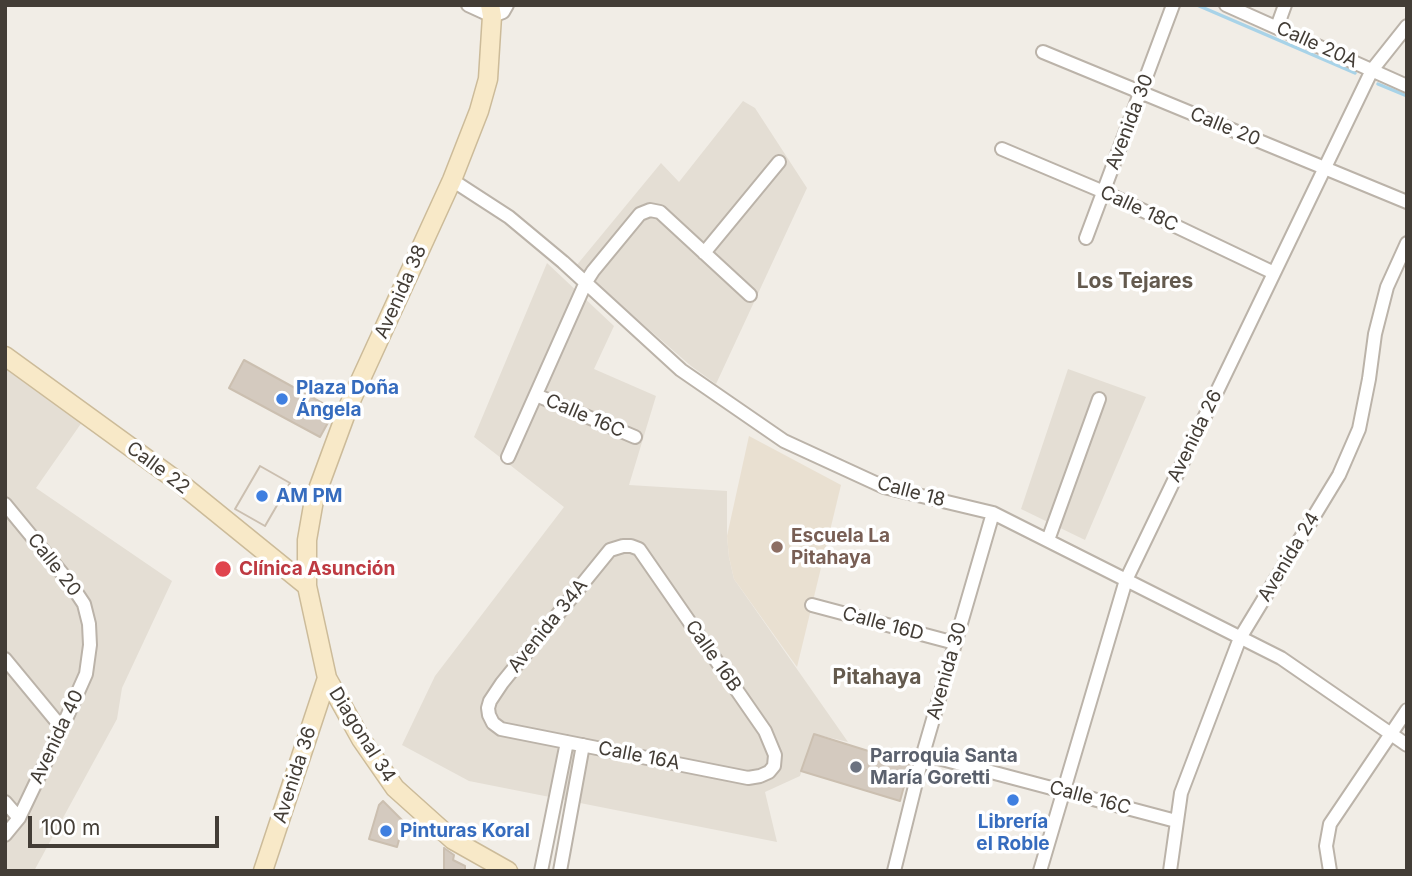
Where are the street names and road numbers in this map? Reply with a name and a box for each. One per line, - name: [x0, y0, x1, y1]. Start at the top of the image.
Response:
- street label: Calle 20A: [1273, 17, 1361, 73]
- street label: Avenida 30: [1101, 71, 1159, 173]
- street label: Calle 20: [1187, 103, 1263, 151]
- street label: Calle 18C: [1096, 181, 1182, 237]
- street label: Avenida 38: [370, 242, 432, 342]
- street label: Avenida 26: [1163, 386, 1227, 486]
- street label: Calle 16C: [542, 389, 628, 443]
- street label: Calle 22: [122, 437, 194, 499]
- street label: Calle 18: [874, 472, 948, 512]
- street label: Avenida 24: [1253, 508, 1325, 606]
- street label: Calle 20: [22, 529, 86, 601]
- street label: Avenida 34A: [503, 575, 593, 677]
- street label: Calle 16D: [840, 602, 926, 646]
- street label: Calle 16B: [680, 616, 746, 696]
- street label: Avenida 30: [922, 620, 972, 722]
- street label: Diagonal 34: [324, 683, 400, 787]
- street label: Avenida 40: [25, 686, 89, 788]
- street label: Avenida 36: [269, 724, 321, 826]
- street label: Calle 16A: [596, 737, 682, 775]
- street label: Calle 16C: [1047, 776, 1133, 820]

